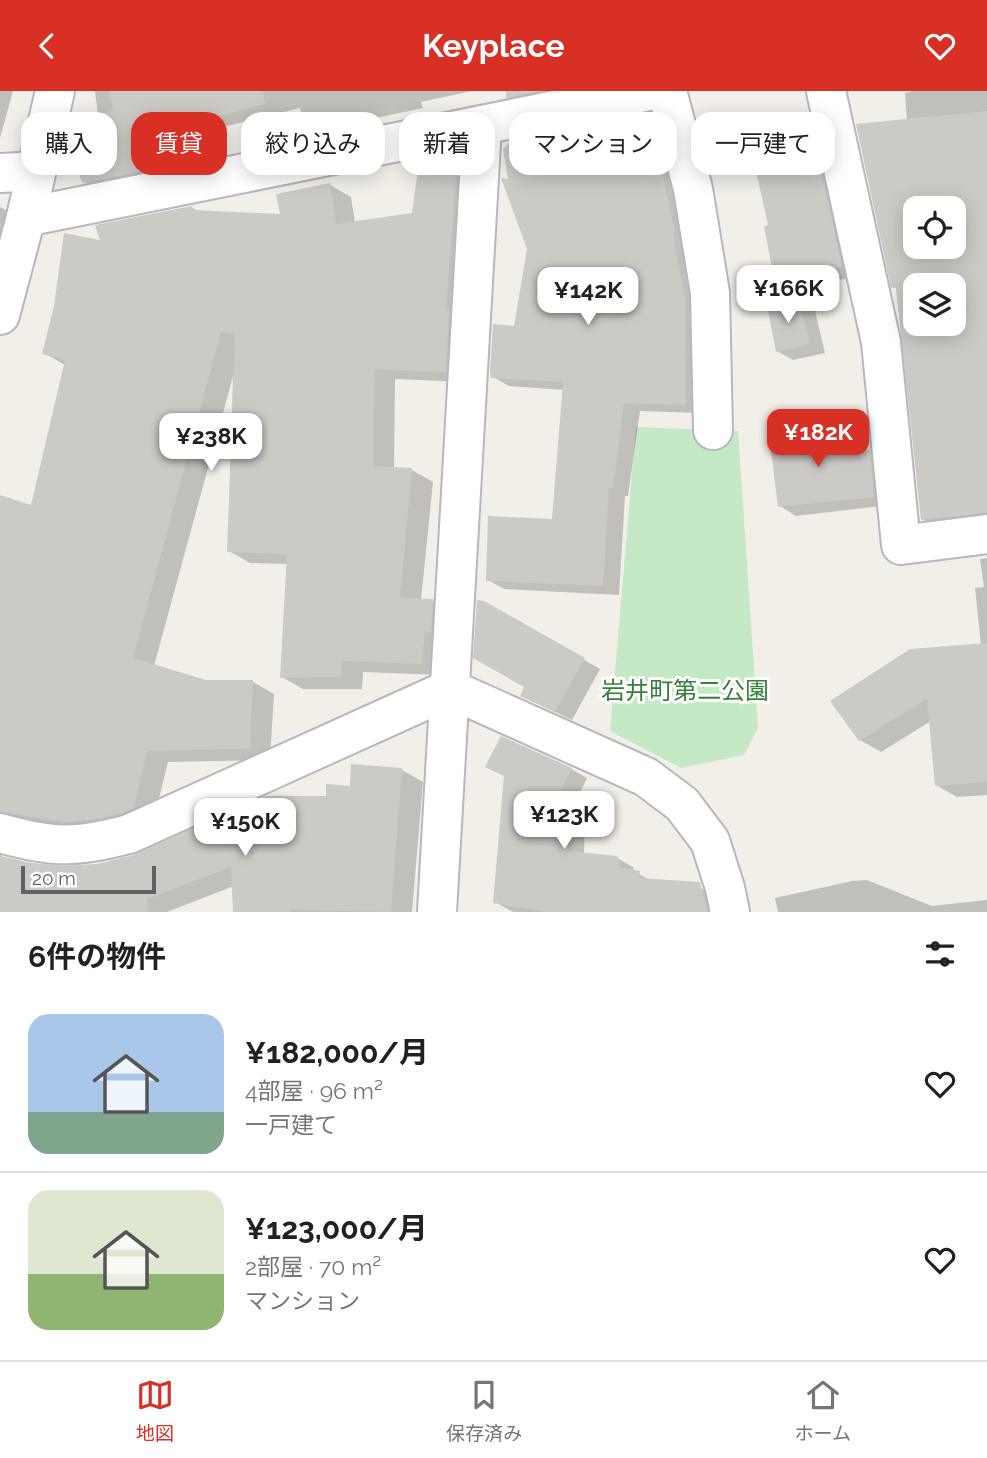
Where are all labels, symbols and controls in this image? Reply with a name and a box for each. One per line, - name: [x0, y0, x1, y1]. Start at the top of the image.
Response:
- icon: back: [28, 27, 66, 65]
- text: Keyplace: [422, 27, 565, 64]
- icon: heart: [921, 27, 959, 65]
- chip: 購入: [21, 112, 117, 175]
- chip: 賃貸: [131, 112, 227, 175]
- chip: 絞り込み: [241, 112, 385, 175]
- chip: 新着: [399, 112, 495, 175]
- chip: マンション: [509, 112, 677, 175]
- chip: 一戸建て: [691, 112, 835, 175]
- map controls: [903, 196, 966, 336]
- button: locate: [903, 196, 966, 259]
- pin: ¥166K: [739, 265, 837, 325]
- pin: ¥142K: [539, 267, 637, 327]
- button: layers: [903, 273, 966, 336]
- text: ¥166K: [752, 274, 824, 301]
- text: ¥142K: [553, 276, 623, 303]
- pin: ¥182K: [769, 409, 867, 469]
- pin: ¥238K: [162, 413, 260, 473]
- text: ¥182K: [783, 418, 853, 445]
- text: ¥238K: [175, 422, 247, 449]
- park label: 岩井町第二公園: [601, 676, 769, 705]
- pin: ¥123K: [515, 791, 613, 851]
- pin: ¥150K: [196, 799, 294, 858]
- text: ¥123K: [530, 800, 598, 827]
- text: ¥150K: [210, 807, 280, 834]
- scale bar: [21, 863, 156, 895]
- text: 20 m: [32, 867, 76, 889]
- icon: filters: [921, 935, 959, 973]
- text: 6件の物件: [28, 939, 166, 974]
- text: ¥182,000/月: [245, 1035, 429, 1070]
- icon: home: [84, 1042, 168, 1126]
- icon: heart: [921, 1065, 959, 1103]
- text: 4部屋 · 96 m²: [245, 1077, 383, 1104]
- text: 一戸建て: [245, 1111, 337, 1138]
- text: ¥123,000/月: [245, 1211, 428, 1246]
- icon: home: [84, 1218, 168, 1302]
- icon: heart: [921, 1241, 959, 1279]
- text: 2部屋 · 70 m²: [245, 1253, 381, 1280]
- text: マンション: [245, 1287, 360, 1314]
- tab: 地図: [136, 1376, 174, 1445]
- tab: 保存済み: [446, 1376, 522, 1445]
- tab: ホーム: [794, 1376, 851, 1445]

